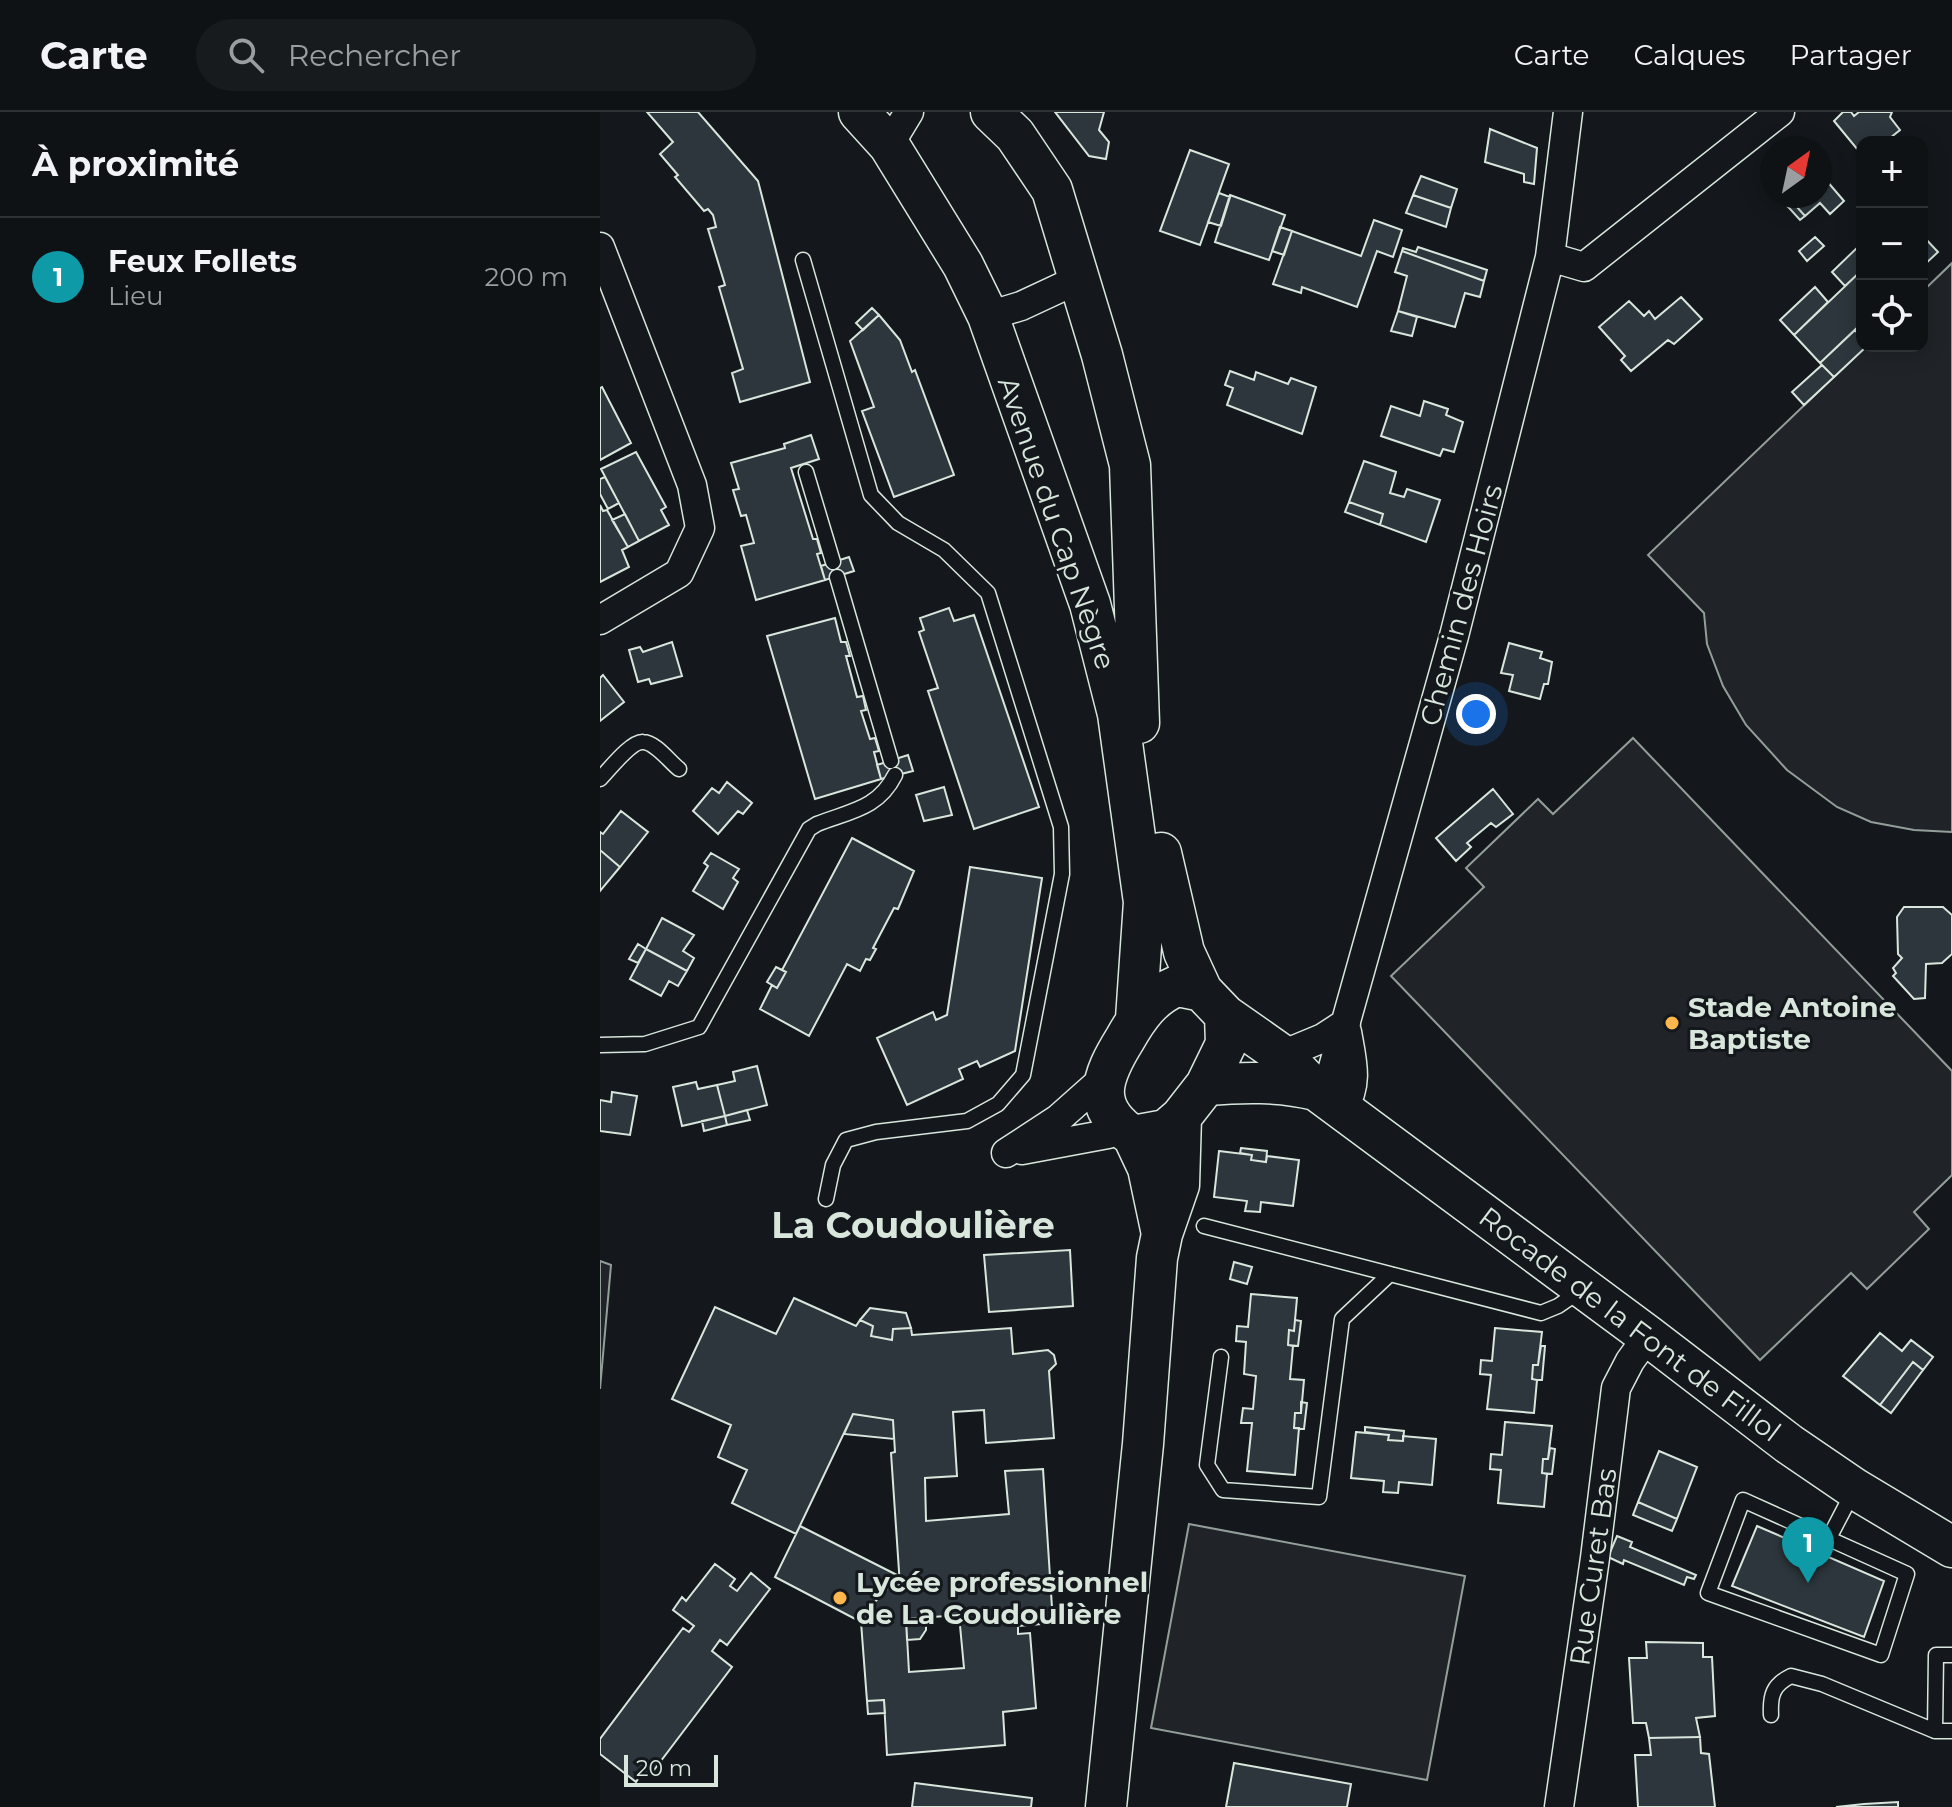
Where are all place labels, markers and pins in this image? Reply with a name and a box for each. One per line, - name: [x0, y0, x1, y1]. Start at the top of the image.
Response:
- place label: Stade Antoine Baptiste: [1688, 990, 1896, 1056]
- marker: Stade Antoine Baptiste: [1663, 1014, 1681, 1032]
- pin: 1: [1782, 1517, 1834, 1583]
- place label: Lycée professionnel de La Coudoulière: [856, 1565, 1148, 1631]
- marker: Lycée professionnel de La Coudoulière: [831, 1589, 849, 1607]

